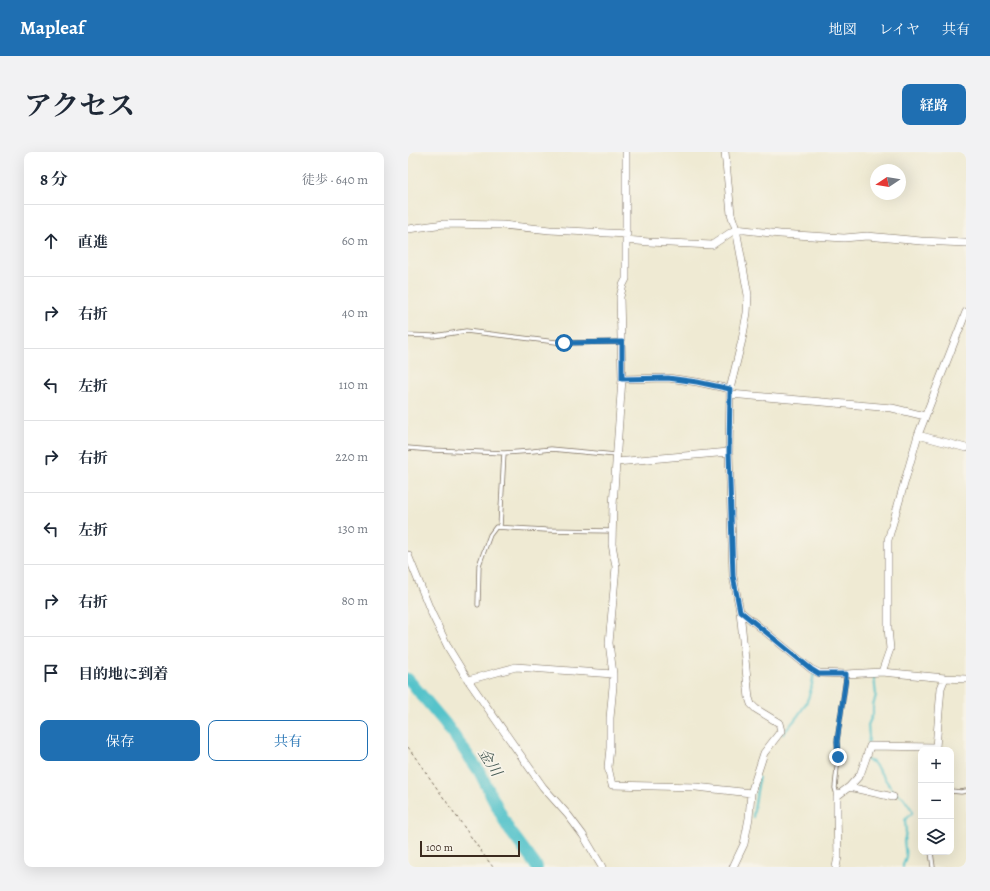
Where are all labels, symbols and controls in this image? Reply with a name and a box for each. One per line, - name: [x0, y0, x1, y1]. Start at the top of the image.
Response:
- text: Mapleaf: [20, 15, 85, 41]
- text: 地図: [829, 20, 857, 39]
- text: レイヤ: [879, 20, 920, 39]
- text: 共有: [942, 20, 970, 39]
- button: 経路: [902, 84, 966, 125]
- text: アクセス: [24, 87, 135, 125]
- north arrow: [870, 164, 906, 200]
- text: 8 分: [40, 168, 68, 191]
- text: 徒歩 · 640 m: [302, 171, 368, 188]
- icon: ahead: [40, 230, 62, 252]
- text: 直進: [78, 232, 108, 252]
- text: 60 m: [342, 232, 368, 249]
- icon: right: [40, 302, 62, 324]
- text: 右折: [78, 304, 108, 324]
- text: 40 m: [342, 304, 368, 321]
- route start: [555, 334, 573, 352]
- icon: left: [40, 374, 62, 396]
- text: 左折: [78, 376, 108, 396]
- text: 110 m: [339, 376, 368, 393]
- icon: right: [40, 446, 62, 468]
- text: 右折: [78, 448, 108, 468]
- text: 220 m: [335, 448, 368, 465]
- icon: left: [40, 518, 62, 540]
- text: 左折: [78, 520, 108, 540]
- text: 130 m: [338, 520, 368, 537]
- icon: right: [40, 590, 62, 612]
- text: 右折: [78, 592, 108, 612]
- text: 80 m: [341, 592, 368, 609]
- icon: arrive: [40, 662, 62, 684]
- text: 目的地に到着: [78, 664, 168, 684]
- button: 保存: [40, 720, 200, 761]
- button: 共有: [208, 720, 368, 761]
- water label: 金川: [474, 744, 507, 782]
- map controls: [918, 747, 954, 855]
- button: +: [918, 747, 954, 783]
- route end: [829, 748, 847, 766]
- button: −: [918, 783, 954, 819]
- button: layers: [918, 819, 954, 855]
- scale bar: [420, 839, 520, 858]
- text: 100 m: [426, 840, 453, 855]

